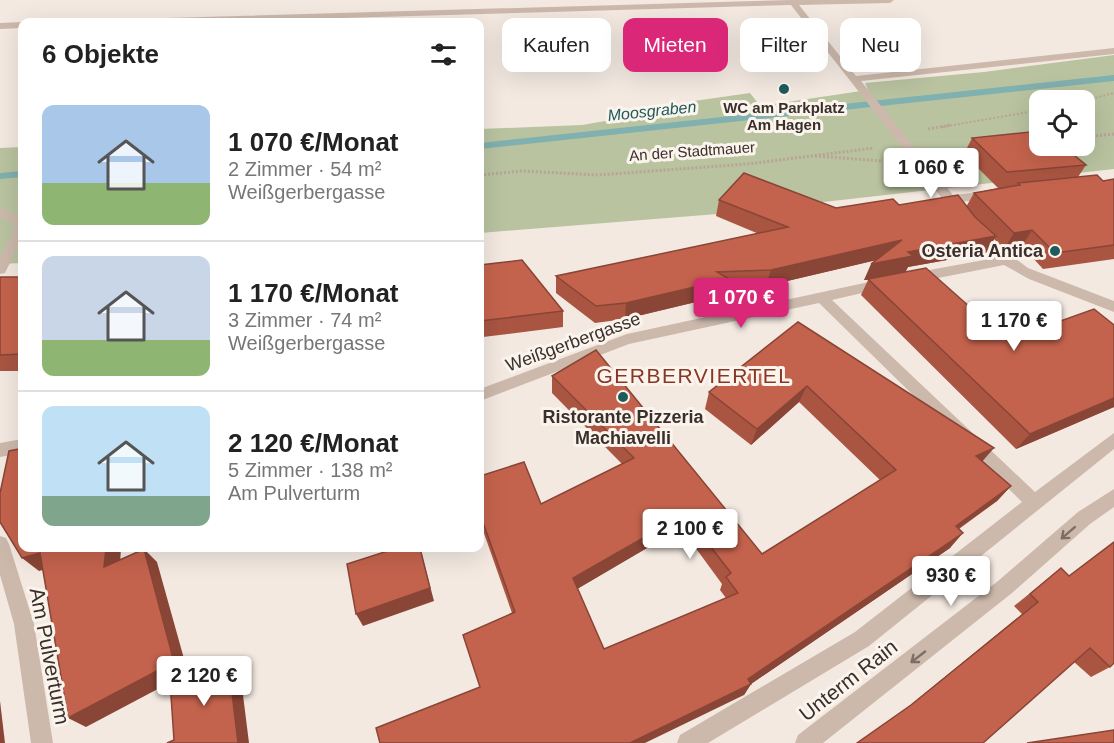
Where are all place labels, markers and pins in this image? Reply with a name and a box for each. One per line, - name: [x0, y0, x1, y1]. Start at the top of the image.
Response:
- marker: WC am Parkplatz Am Hagen: [777, 82, 791, 96]
- place label: WC am Parkplatz Am Hagen: [723, 99, 845, 133]
- pin: 1 060 €: [876, 148, 986, 199]
- place label: Osteria Antica: [922, 241, 1044, 261]
- marker: Osteria Antica: [1048, 244, 1062, 258]
- pin: 1 070 €: [686, 278, 796, 329]
- pin: 1 170 €: [959, 301, 1069, 352]
- marker: Ristorante Pizzeria Machiavelli: [616, 390, 630, 404]
- place label: Ristorante Pizzeria Machiavelli: [542, 407, 705, 448]
- pin: 2 100 €: [635, 509, 745, 560]
- pin: 930 €: [909, 556, 993, 607]
- pin: 2 120 €: [149, 656, 259, 707]

